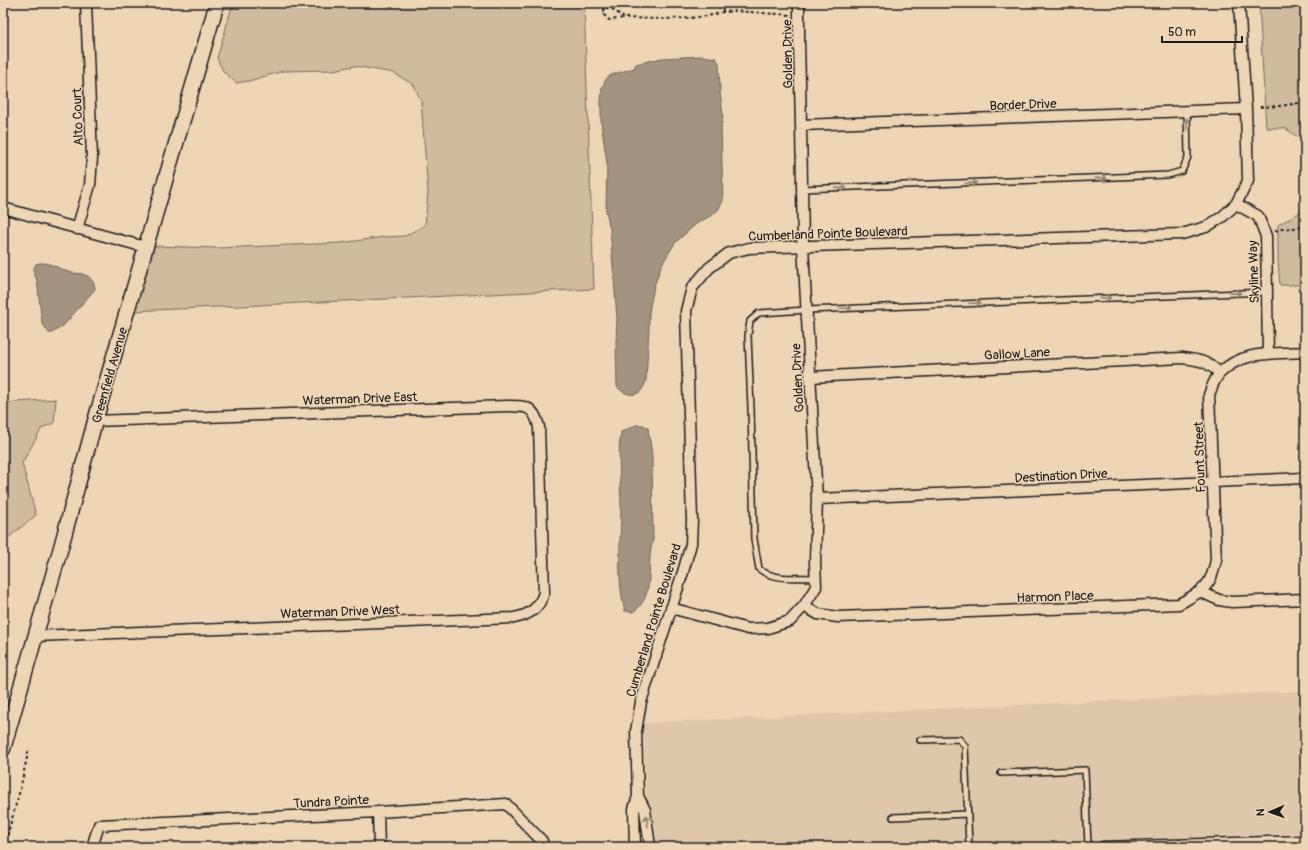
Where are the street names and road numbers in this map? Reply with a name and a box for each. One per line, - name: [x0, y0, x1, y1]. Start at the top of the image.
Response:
- street label: Golden Drive: [779, 19, 797, 89]
- street label: Alto Court: [69, 87, 87, 146]
- street label: Border Drive: [989, 96, 1057, 114]
- street label: Cumberland Pointe Boulevard: [748, 223, 908, 245]
- street label: Skyline Way: [1245, 240, 1263, 304]
- street label: Greenfield Avenue: [89, 325, 131, 425]
- street label: Golden Drive: [788, 342, 808, 413]
- street label: Gallow Lane: [984, 344, 1051, 364]
- street label: Waterman Drive East: [302, 389, 418, 409]
- street label: Fount Street: [1191, 420, 1209, 493]
- street label: Destination Drive: [1014, 466, 1109, 486]
- street label: Cumberland Pointe Boulevard: [623, 542, 685, 699]
- street label: Harmon Place: [1016, 588, 1094, 606]
- street label: Waterman Drive West: [280, 602, 401, 622]
- street label: Tundra Pointe: [293, 792, 370, 812]

